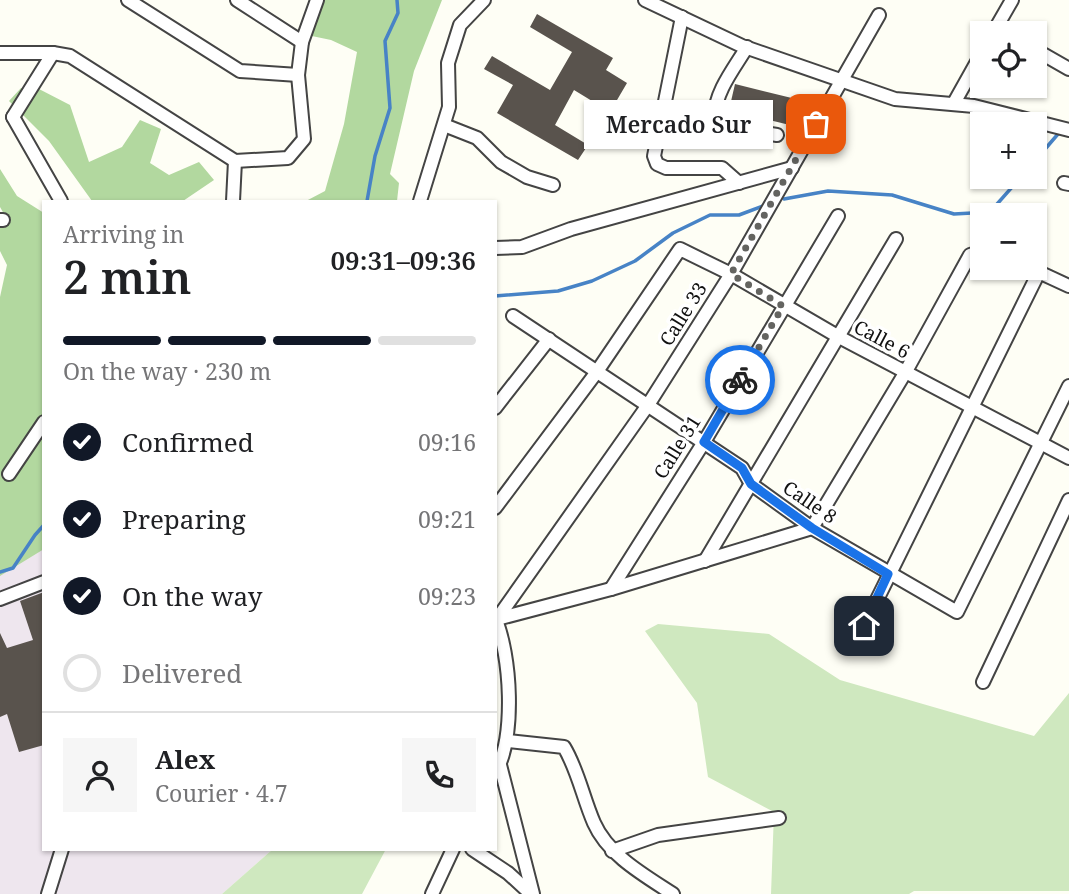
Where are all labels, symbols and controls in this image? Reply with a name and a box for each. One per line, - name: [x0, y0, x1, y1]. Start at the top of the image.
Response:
- map controls: [970, 21, 1047, 280]
- button: locate: [970, 21, 1047, 98]
- pin: [786, 94, 846, 154]
- callout: Mercado Sur: [585, 100, 774, 148]
- icon: bag: [797, 105, 835, 143]
- text: Mercado Sur: [606, 108, 751, 140]
- button: +: [970, 112, 1047, 189]
- button: −: [970, 203, 1047, 280]
- text: Arriving in: [63, 218, 184, 250]
- text: 09:31–09:36: [330, 242, 476, 278]
- text: 2 min: [63, 245, 191, 307]
- street label: Calle 33: [653, 277, 713, 351]
- street label: Calle 6: [849, 313, 915, 365]
- courier: [705, 345, 775, 415]
- text: On the way · 230 m: [63, 355, 271, 387]
- icon: bike: [721, 361, 759, 399]
- street label: Calle 31: [647, 410, 707, 484]
- icon: check: [63, 423, 101, 461]
- text: Confirmed: [122, 424, 254, 460]
- text: 09:16: [418, 426, 476, 458]
- street label: Calle 8: [778, 474, 842, 530]
- icon: check: [63, 500, 101, 538]
- text: Preparing: [122, 501, 246, 537]
- text: 09:21: [418, 503, 476, 535]
- icon: check: [63, 577, 101, 615]
- text: On the way: [122, 578, 262, 614]
- text: 09:23: [418, 580, 476, 612]
- pin: [834, 596, 894, 656]
- icon: home: [845, 607, 883, 645]
- text: Delivered: [122, 655, 242, 691]
- button: person: [63, 738, 137, 812]
- button: phone: [402, 738, 476, 812]
- text: Alex: [155, 741, 215, 777]
- text: Courier · 4.7: [155, 777, 288, 809]

